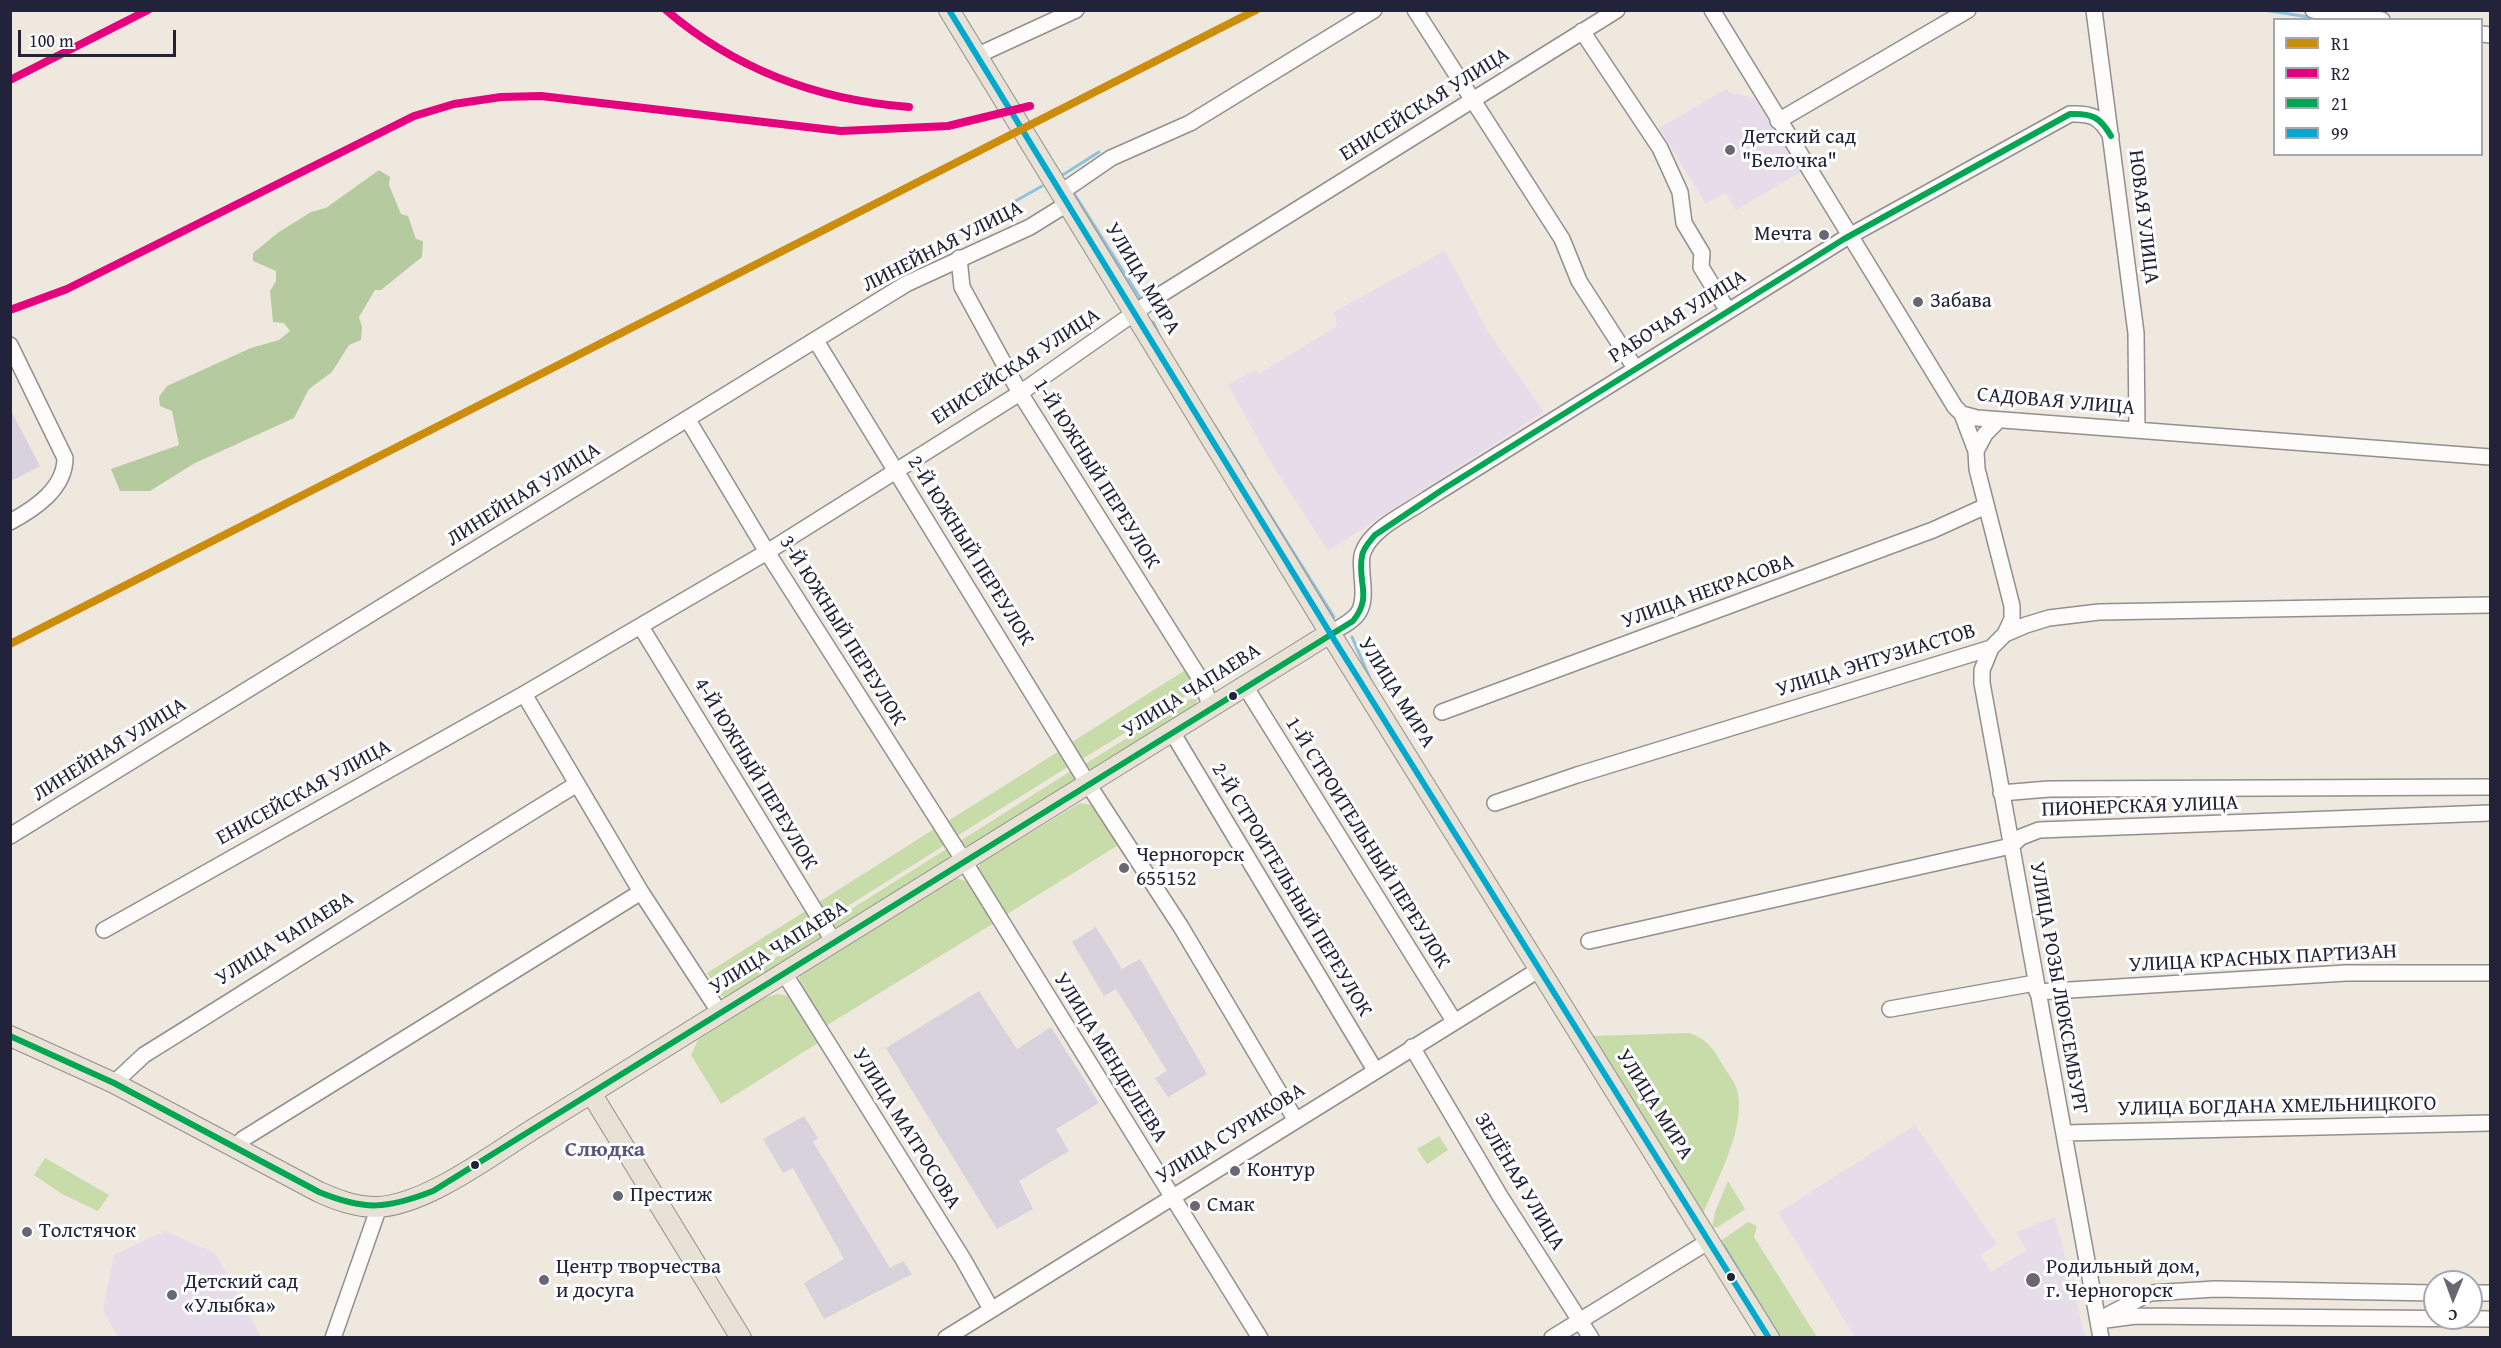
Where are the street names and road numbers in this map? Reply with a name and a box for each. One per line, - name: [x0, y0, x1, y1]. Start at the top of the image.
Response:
- street label: ЕНИСЕЙСКАЯ УЛИЦА: [1335, 43, 1515, 167]
- street label: НОВАЯ УЛИЦА: [2122, 149, 2164, 285]
- street label: ЛИНЕЙНАЯ УЛИЦА: [859, 196, 1027, 298]
- street label: УЛИЦА МИРА: [1099, 219, 1185, 339]
- street label: РАБОЧАЯ УЛИЦА: [1604, 265, 1752, 369]
- street label: ЕНИСЕЙСКАЯ УЛИЦА: [927, 303, 1105, 431]
- street label: 1-Й ЮЖНЫЙ ПЕРЕУЛОК: [1027, 374, 1165, 574]
- street label: САДОВАЯ УЛИЦА: [1976, 383, 2136, 421]
- street label: ЛИНЕЙНАЯ УЛИЦА: [443, 438, 605, 552]
- street label: 2-Й ЮЖНЫЙ ПЕРЕУЛОК: [901, 451, 1039, 651]
- street label: 3-Й ЮЖНЫЙ ПЕРЕУЛОК: [773, 531, 911, 731]
- street label: УЛИЦА НЕКРАСОВА: [1618, 549, 1798, 635]
- street label: УЛИЦА ЭНТУЗИАСТОВ: [1773, 619, 1979, 703]
- street label: УЛИЦА МИРА: [1352, 633, 1440, 753]
- street label: УЛИЦА ЧАПАЕВА: [1118, 638, 1266, 744]
- street label: 4-Й ЮЖНЫЙ ПЕРЕУЛОК: [688, 673, 822, 875]
- street label: ЛИНЕЙНАЯ УЛИЦА: [29, 693, 191, 807]
- street label: 1-Й СТРОИТЕЛЬНЫЙ ПЕРЕУЛОК: [1279, 713, 1455, 973]
- street label: ЕНИСЕЙСКАЯ УЛИЦА: [212, 735, 396, 851]
- street label: 2-Й СТРОИТЕЛЬНЫЙ ПЕРЕУЛОК: [1205, 758, 1377, 1022]
- street label: ПИОНЕРСКАЯ УЛИЦА: [2041, 791, 2239, 823]
- street label: УЛИЦА РОЗЫ ЛЮКСЕМБУРГ: [2023, 860, 2093, 1116]
- street label: УЛИЦА ЧАПАЕВА: [211, 886, 359, 992]
- street label: УЛИЦА ЧАПАЕВА: [705, 895, 853, 1001]
- street label: УЛИЦА КРАСНЫХ ПАРТИЗАН: [2128, 939, 2398, 979]
- street label: УЛИЦА МЕНДЕЛЕЕВА: [1048, 968, 1172, 1148]
- street label: УЛИЦА МАТРОСОВА: [846, 1044, 966, 1214]
- street label: УЛИЦА МИРА: [1610, 1045, 1698, 1165]
- street label: УЛИЦА СУРИКОВА: [1152, 1078, 1310, 1190]
- street label: УЛИЦА БОГДАНА ХМЕЛЬНИЦКОГО: [2117, 1092, 2437, 1122]
- street label: ЗЕЛЁНАЯ УЛИЦА: [1468, 1109, 1570, 1255]

